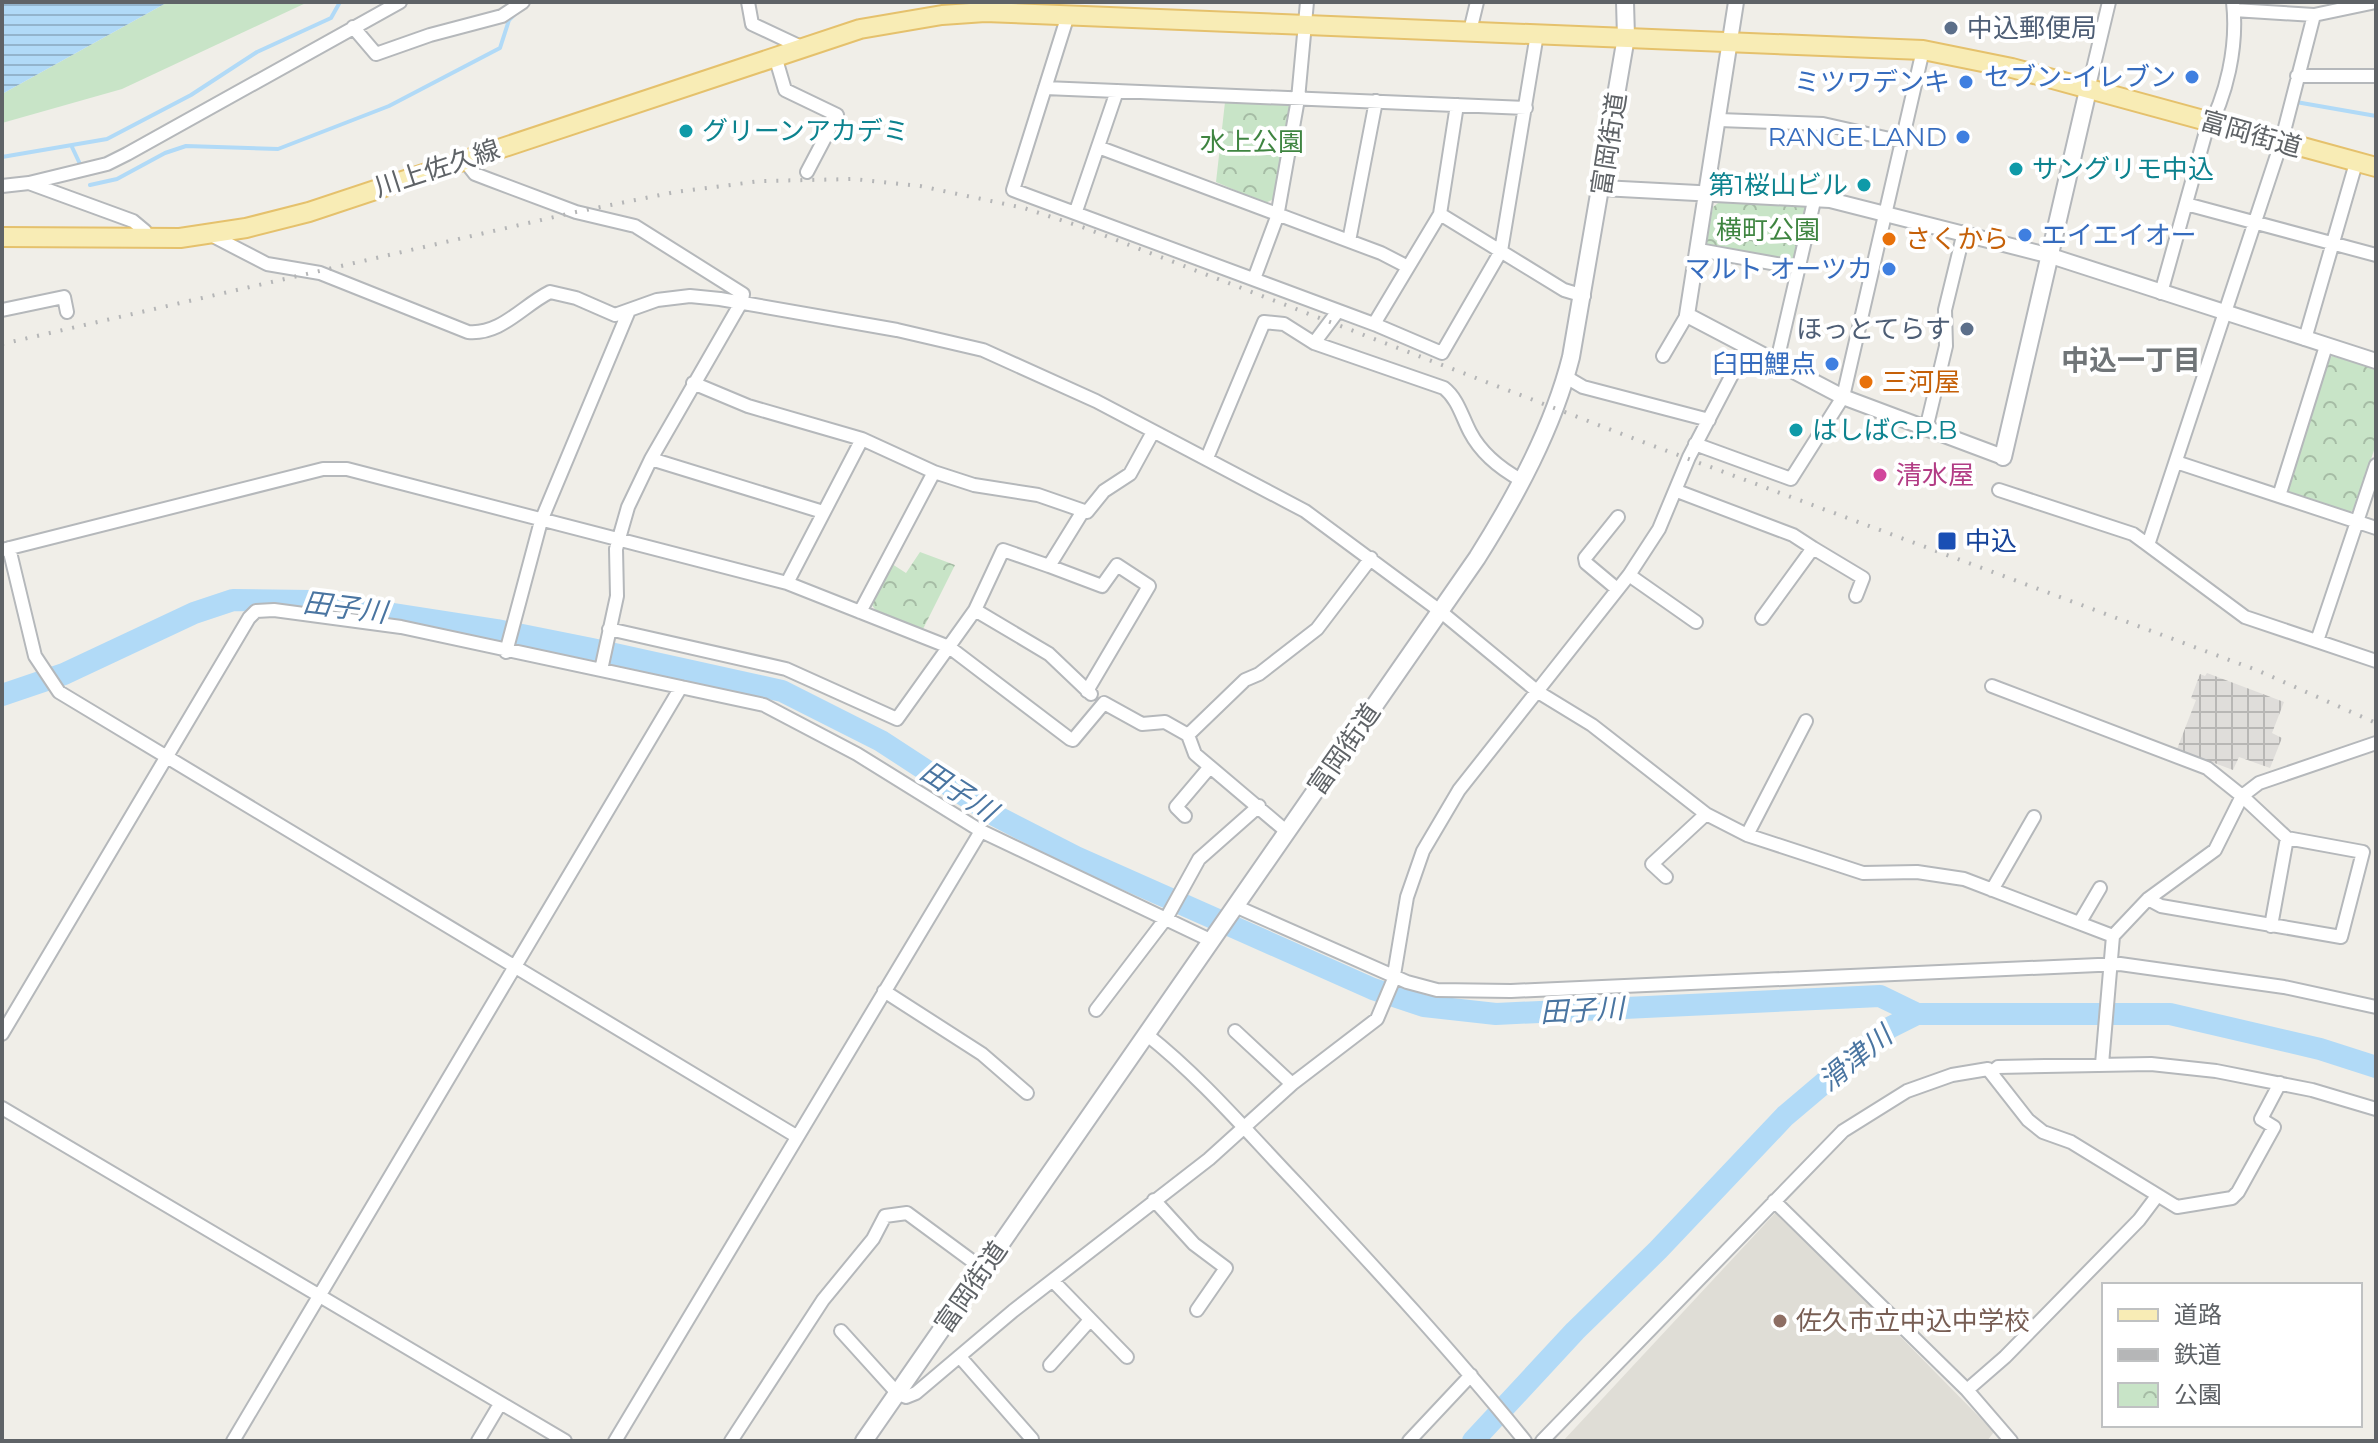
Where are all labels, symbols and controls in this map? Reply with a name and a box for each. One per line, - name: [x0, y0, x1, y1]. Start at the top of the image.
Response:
- place label: 中込郵便局: [1967, 12, 2097, 44]
- marker: 中込郵便局: [1942, 19, 1960, 37]
- place label: セブン-イレブン: [1984, 61, 2176, 93]
- place label: ミツワデンキ: [1794, 66, 1950, 98]
- marker: セブン-イレブン: [2183, 68, 2201, 86]
- marker: ミツワデンキ: [1957, 73, 1975, 91]
- street label: 富岡街道: [1585, 90, 1633, 198]
- street label: 富岡街道: [2197, 104, 2305, 164]
- place label: グリーンアカデミ: [702, 115, 909, 147]
- place label: RANGE LAND: [1768, 121, 1947, 153]
- marker: グリーンアカデミ: [677, 122, 695, 140]
- park label: 水上公園: [1200, 126, 1304, 158]
- marker: RANGE LAND: [1954, 128, 1972, 146]
- street label: 川上佐久線: [370, 133, 504, 203]
- place label: サングリモ中込: [2032, 153, 2214, 185]
- marker: サングリモ中込: [2007, 160, 2025, 178]
- place label: 第1桜山ビル: [1709, 169, 1848, 201]
- marker: 第1桜山ビル: [1855, 176, 1873, 194]
- park label: 横町公園: [1716, 214, 1820, 246]
- place label: エイエイオー: [2041, 219, 2197, 251]
- place label: さくから: [1905, 223, 2009, 255]
- marker: エイエイオー: [2016, 226, 2034, 244]
- marker: さくから: [1880, 230, 1898, 248]
- place label: マルト オーツカ: [1685, 253, 1873, 285]
- marker: マルト オーツカ: [1880, 260, 1898, 278]
- place label: ほっとてらす: [1796, 313, 1951, 345]
- marker: ほっとてらす: [1958, 320, 1976, 338]
- district label: 中込一丁目: [2061, 343, 2201, 377]
- place label: 臼田鯉点: [1712, 348, 1816, 380]
- marker: 臼田鯉点: [1823, 355, 1841, 373]
- place label: 三河屋: [1882, 366, 1960, 398]
- marker: 三河屋: [1857, 373, 1875, 391]
- place label: はしばC.P.B: [1812, 414, 1957, 446]
- marker: はしばC.P.B: [1787, 421, 1805, 439]
- place label: 清水屋: [1896, 459, 1974, 491]
- marker: 清水屋: [1871, 466, 1889, 484]
- place label: 中込: [1965, 525, 2017, 557]
- marker: 中込: [1936, 530, 1958, 552]
- water label: 田子川: [301, 585, 392, 629]
- street label: 富岡街道: [1301, 697, 1387, 801]
- water label: 田子川: [915, 754, 1006, 830]
- water label: 田子川: [1539, 991, 1628, 1029]
- water label: 滑津川: [1812, 1016, 1901, 1098]
- street label: 富岡街道: [928, 1235, 1014, 1339]
- legend: [2102, 1283, 2362, 1427]
- text: 道路: [2174, 1300, 2222, 1329]
- place label: 佐久市立中込中学校: [1796, 1305, 2030, 1337]
- marker: 佐久市立中込中学校: [1771, 1312, 1789, 1330]
- text: 鉄道: [2174, 1340, 2222, 1369]
- text: 公園: [2174, 1380, 2222, 1409]

